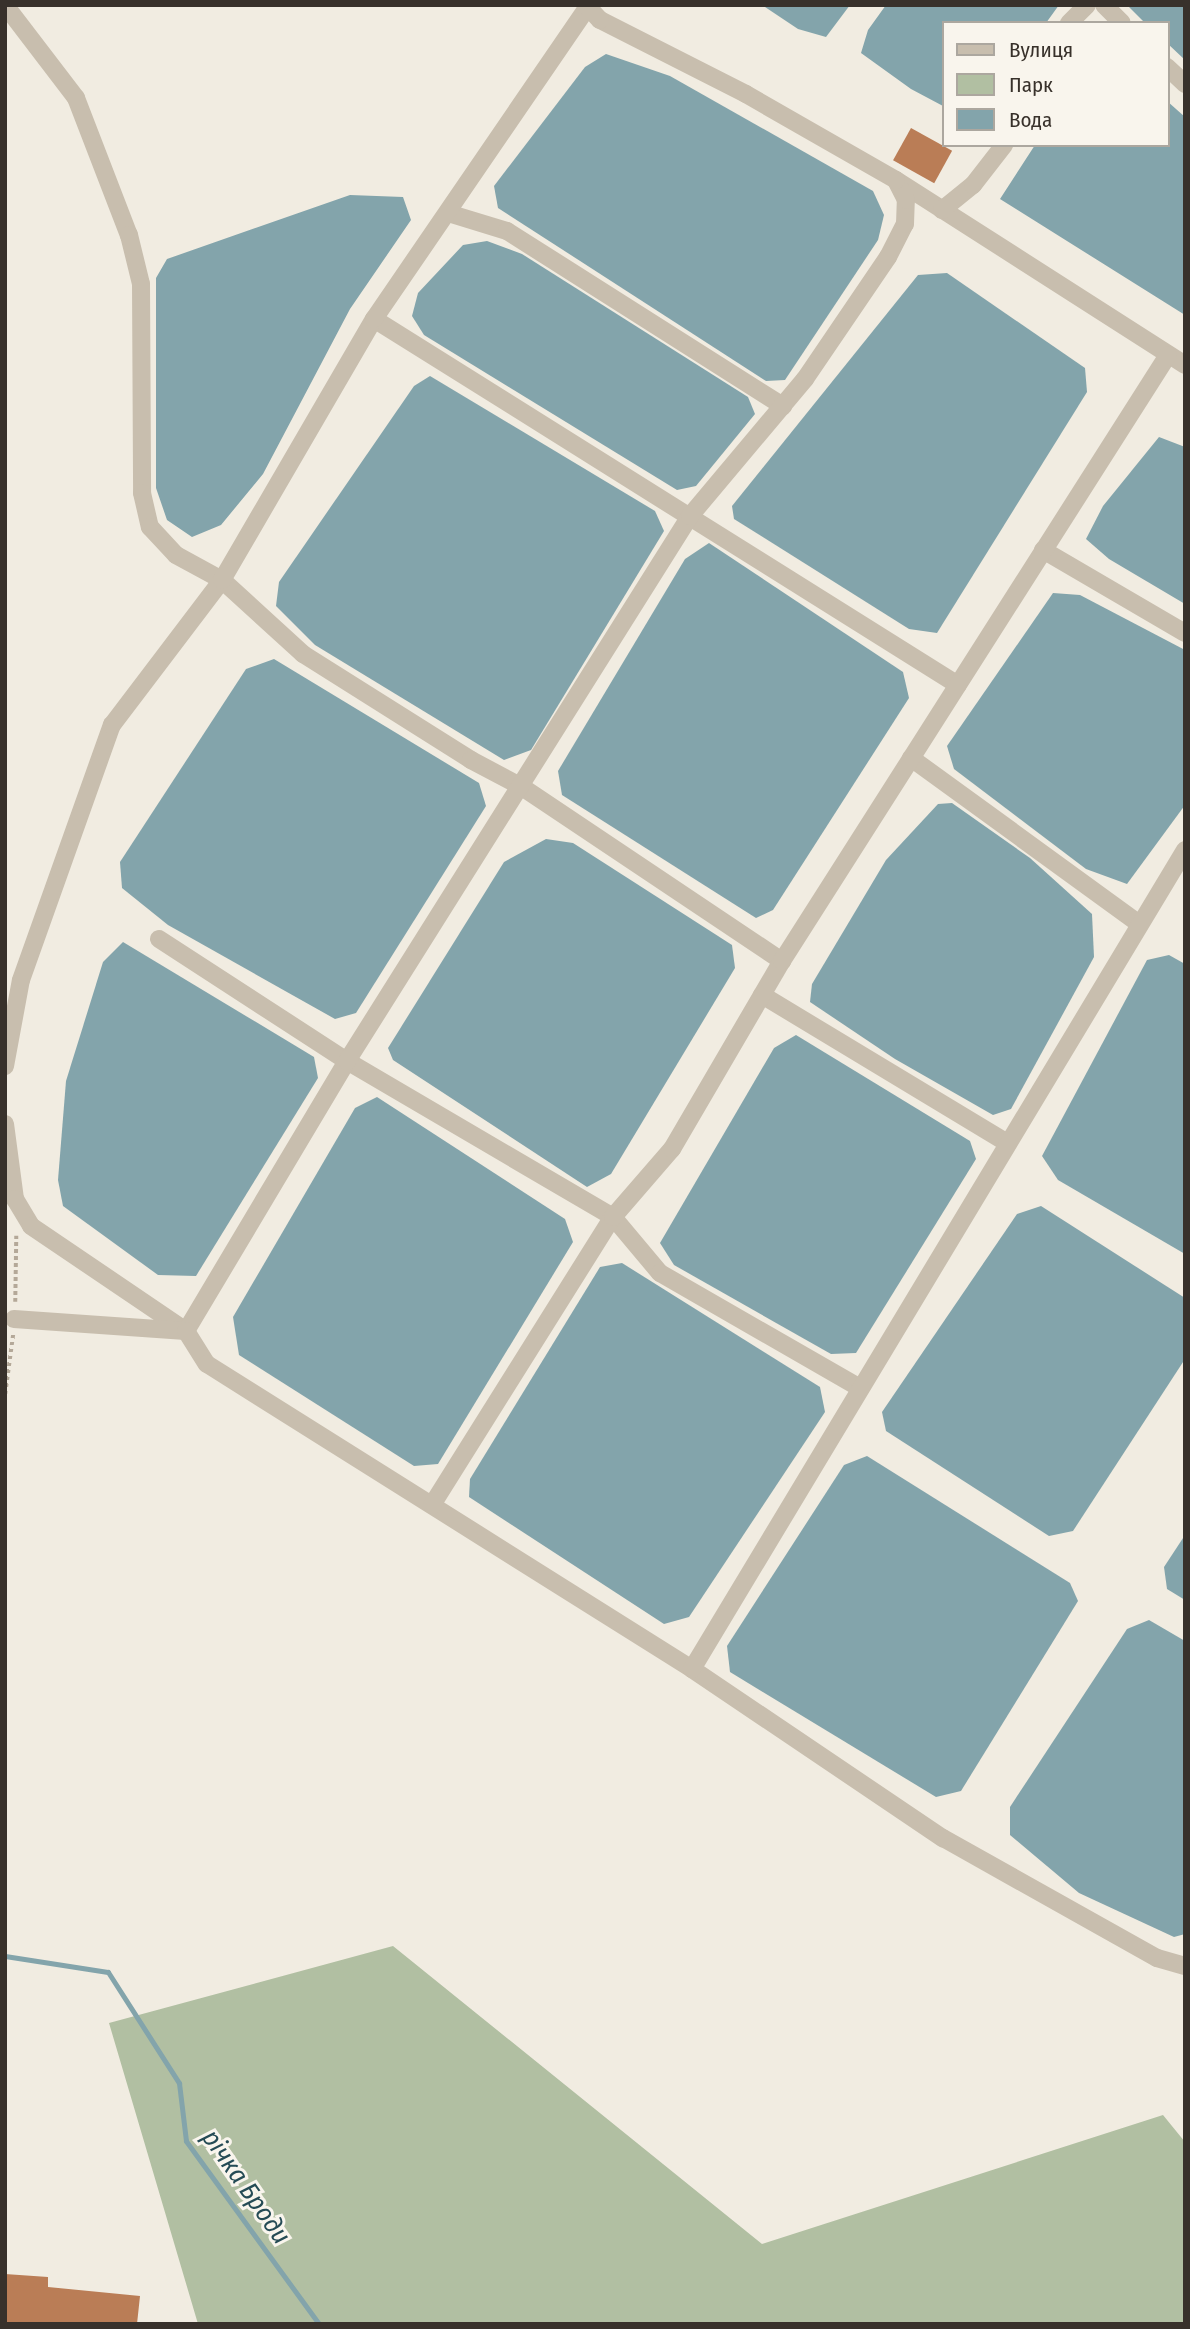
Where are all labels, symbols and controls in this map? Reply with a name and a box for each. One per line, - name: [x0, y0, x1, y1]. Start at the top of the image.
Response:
- legend: [942, 21, 1169, 147]
- text: Вулиця: [1009, 37, 1073, 63]
- text: Парк: [1009, 72, 1053, 98]
- text: Вода: [1009, 107, 1052, 133]
- water label: річка Броди: [195, 2124, 297, 2250]

